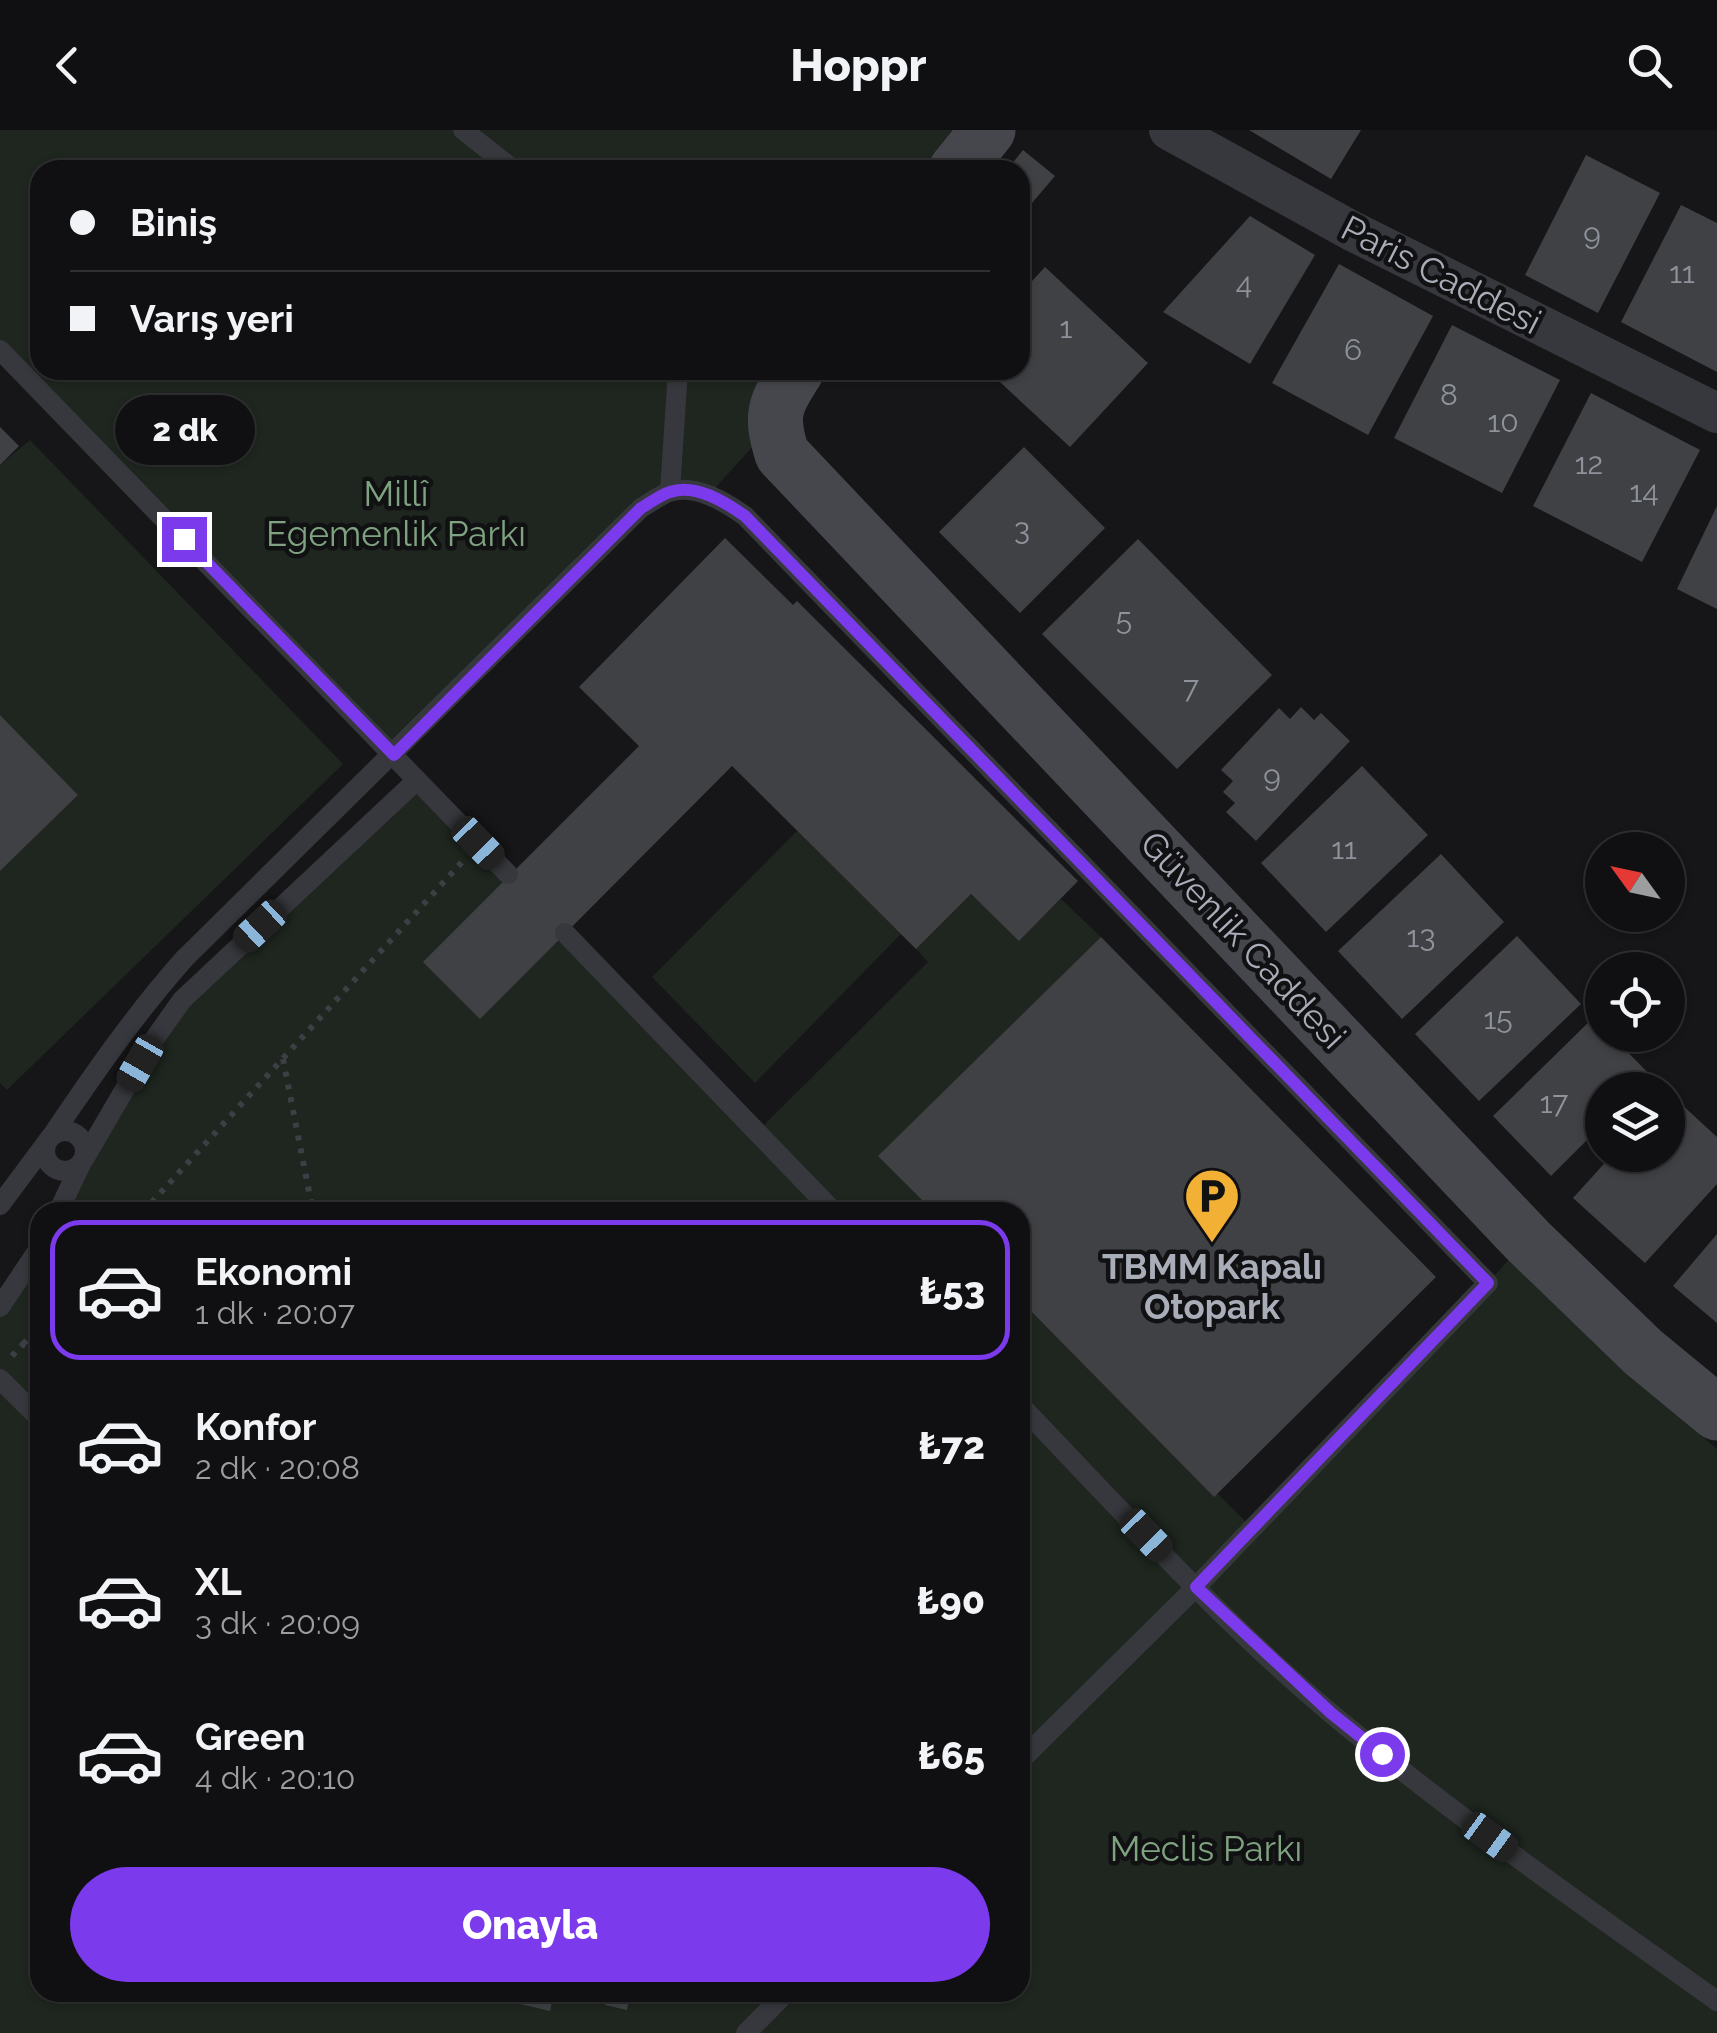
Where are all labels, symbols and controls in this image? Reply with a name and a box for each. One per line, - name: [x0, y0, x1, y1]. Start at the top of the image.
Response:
- icon: back: [40, 38, 95, 93]
- icon: search: [1622, 38, 1677, 93]
- text: Hoppr: [790, 39, 927, 92]
- text: Biniş: [130, 200, 217, 245]
- street label: Paris Caddesi: [1335, 207, 1548, 342]
- house number: 9: [1583, 216, 1601, 251]
- house number: 11: [1669, 255, 1695, 290]
- house number: 4: [1236, 266, 1252, 301]
- text: Varış yeri: [130, 296, 294, 341]
- house number: 1: [1060, 310, 1073, 345]
- house number: 6: [1344, 332, 1362, 367]
- house number: 8: [1440, 377, 1458, 412]
- callout: 2 dk: [114, 394, 254, 464]
- house number: 10: [1487, 404, 1519, 439]
- text: 2 dk: [152, 411, 218, 448]
- house number: 12: [1575, 446, 1603, 481]
- park label: Millî Egemenlik Parkı: [266, 473, 526, 554]
- house number: 14: [1629, 474, 1659, 509]
- house number: 3: [1014, 512, 1030, 547]
- route end: [162, 517, 207, 562]
- house number: 5: [1116, 602, 1132, 637]
- house number: 7: [1183, 670, 1199, 705]
- house number: 9: [1263, 758, 1281, 793]
- car: [446, 811, 510, 875]
- street label: Güvenlik Caddesi: [1132, 823, 1354, 1056]
- house number: 11: [1331, 831, 1357, 866]
- north arrow: [1585, 832, 1685, 932]
- map controls: [1585, 832, 1685, 1172]
- car: [228, 895, 292, 957]
- house number: 13: [1407, 919, 1435, 954]
- button: locate: [1585, 952, 1685, 1052]
- house number: 15: [1483, 1001, 1513, 1036]
- car: [112, 1030, 168, 1096]
- button: layers: [1585, 1072, 1685, 1172]
- house number: 17: [1540, 1085, 1568, 1120]
- parking icon: TBMM Kapalı Otopark: [1182, 1166, 1242, 1245]
- icon: car: [75, 1245, 165, 1335]
- place label: TBMM Kapalı Otopark: [1102, 1246, 1322, 1327]
- text: Ekonomi: [195, 1249, 352, 1294]
- text: ₺53: [920, 1268, 985, 1313]
- text: 1 dk · 20:07: [195, 1294, 355, 1331]
- icon: car: [75, 1400, 165, 1490]
- text: Konfor: [195, 1404, 317, 1449]
- text: ₺72: [918, 1423, 985, 1468]
- text: 2 dk · 20:08: [195, 1449, 360, 1486]
- car: [1114, 1503, 1178, 1567]
- icon: car: [75, 1555, 165, 1645]
- text: XL: [195, 1559, 242, 1604]
- text: ₺90: [917, 1578, 985, 1623]
- text: 3 dk · 20:09: [195, 1604, 360, 1641]
- icon: car: [75, 1710, 165, 1800]
- text: Green: [195, 1714, 305, 1759]
- route start: [1360, 1732, 1405, 1777]
- text: ₺65: [918, 1733, 985, 1778]
- text: 4 dk · 20:10: [195, 1759, 355, 1796]
- car: [1457, 1807, 1523, 1867]
- park label: Meclis Parkı: [1110, 1828, 1302, 1869]
- button: Onayla: [70, 1867, 990, 1982]

